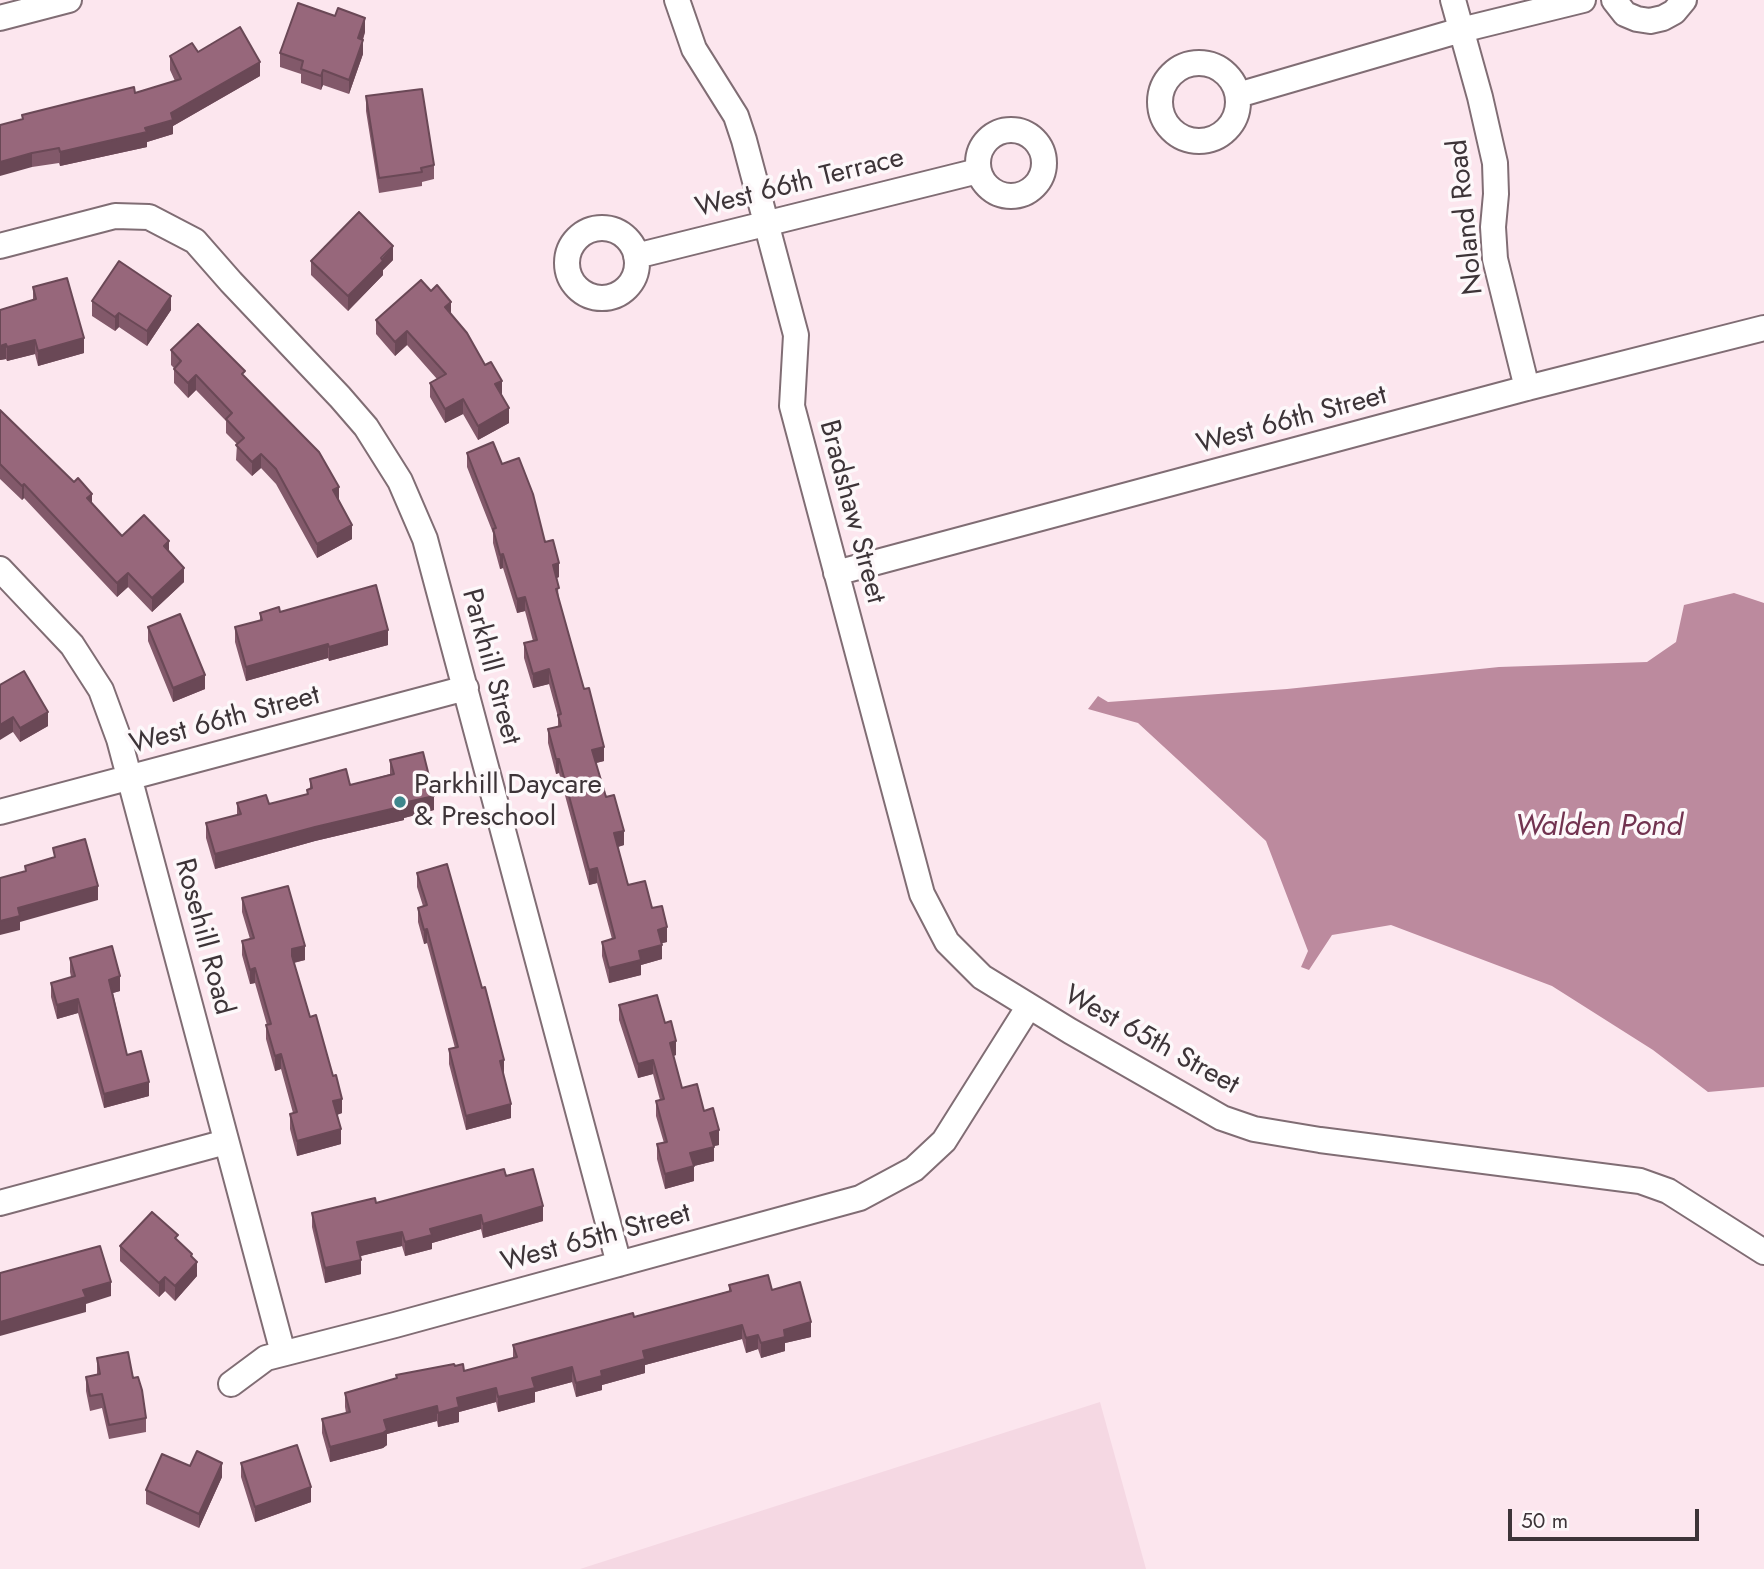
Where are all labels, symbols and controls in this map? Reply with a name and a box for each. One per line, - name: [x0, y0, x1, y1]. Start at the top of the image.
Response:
- street label: Noland Road: [1442, 137, 1492, 297]
- street label: West 66th Terrace: [692, 142, 908, 226]
- street label: West 66th Street: [1193, 380, 1391, 462]
- street label: Bradshaw Street: [810, 417, 892, 607]
- street label: Parkhill Street: [453, 585, 527, 749]
- street label: West 66th Street: [126, 680, 324, 762]
- place label: Parkhill Daycare & Preschool: [414, 769, 602, 835]
- marker: Parkhill Daycare & Preschool: [392, 794, 408, 810]
- water label: Walden Pond: [1515, 810, 1683, 846]
- street label: Rosehill Road: [166, 855, 240, 1019]
- street label: West 65th Street: [1058, 979, 1244, 1103]
- street label: West 65th Street: [498, 1198, 694, 1280]
- scale bar: [1512, 1496, 1703, 1540]
- text: 50 m: [1521, 1506, 1568, 1536]

